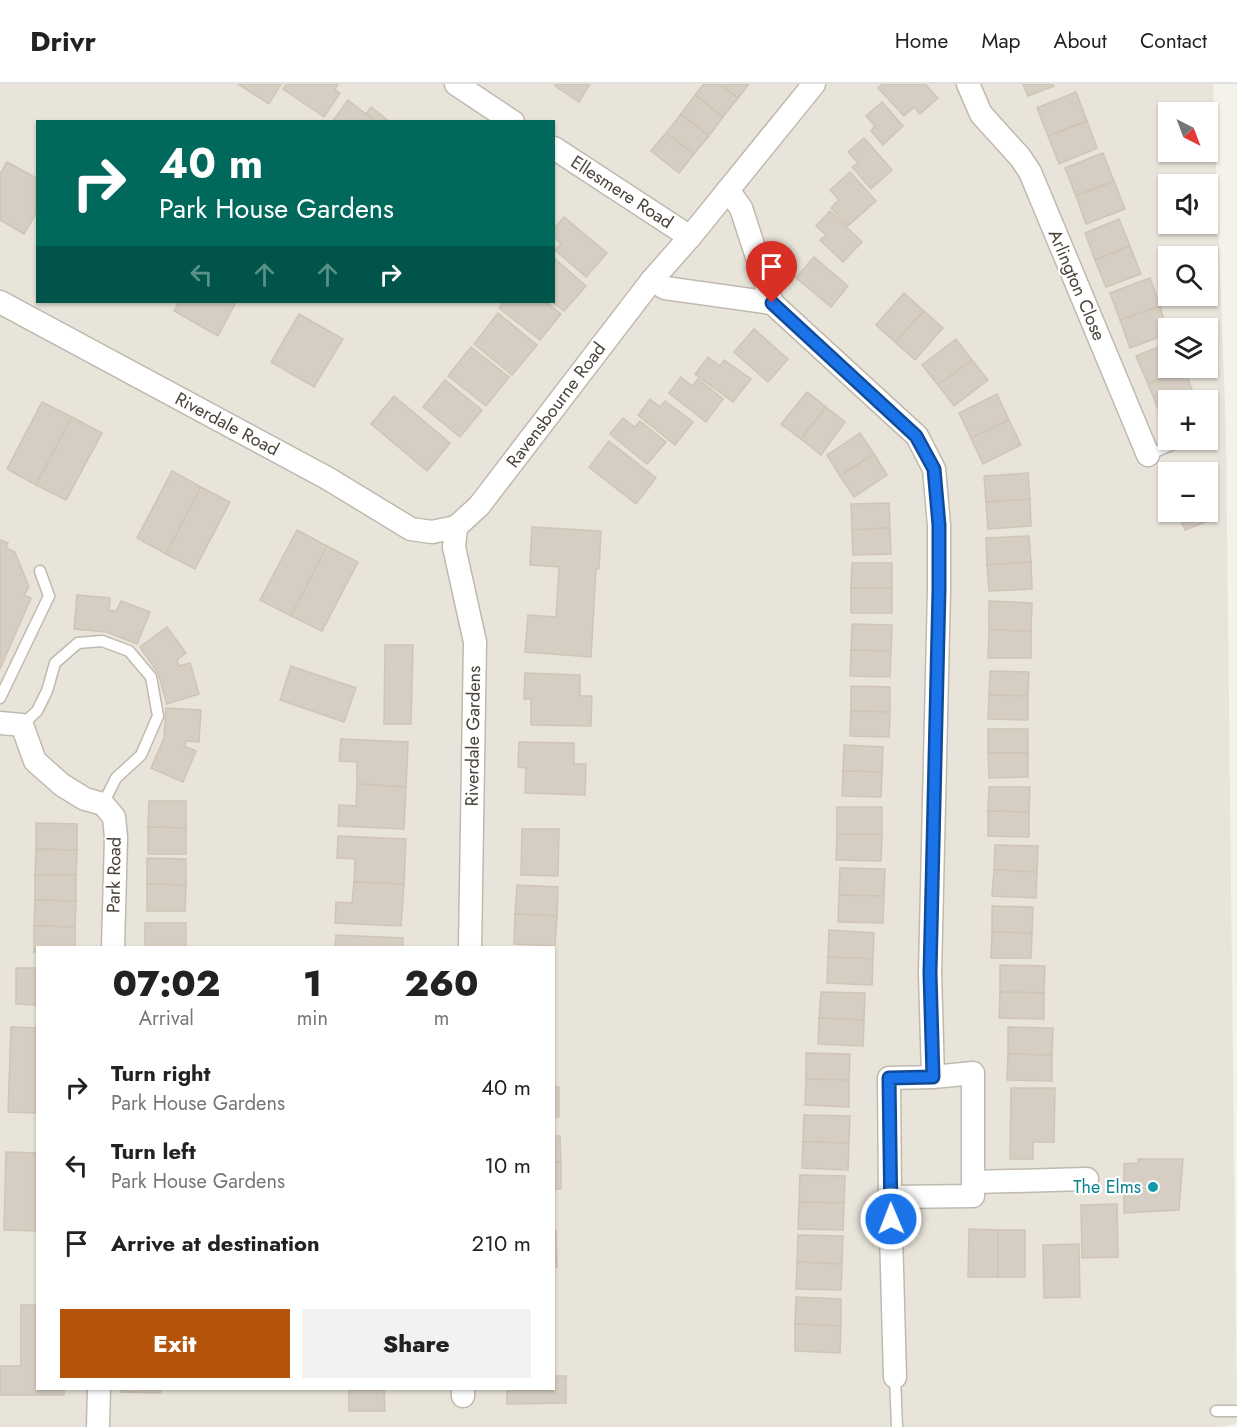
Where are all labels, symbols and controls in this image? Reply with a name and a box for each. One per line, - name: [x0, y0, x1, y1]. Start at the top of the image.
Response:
- text: Drivr: [30, 21, 96, 62]
- text: Home: [895, 26, 948, 56]
- text: Map: [981, 26, 1021, 56]
- text: About: [1054, 26, 1107, 56]
- text: Contact: [1140, 26, 1207, 56]
- north arrow: [1158, 102, 1218, 162]
- map controls: [1158, 102, 1218, 522]
- text: 40 m: [159, 133, 263, 194]
- icon: right: [60, 144, 138, 222]
- street label: Ellesmere Road: [566, 149, 678, 235]
- button: sound: [1158, 174, 1218, 234]
- text: Park House Gardens: [159, 189, 394, 228]
- street label: Arlington Close: [1042, 225, 1112, 345]
- pin: [746, 241, 797, 303]
- button: search: [1158, 246, 1218, 306]
- icon: arrive: [755, 250, 788, 283]
- icon: left: [185, 258, 218, 291]
- icon: ahead: [248, 258, 281, 291]
- icon: ahead: [311, 258, 344, 291]
- icon: right: [374, 258, 407, 291]
- button: layers: [1158, 318, 1218, 378]
- street label: Ravensbourne Road: [500, 337, 612, 473]
- street label: Riverdale Road: [170, 386, 284, 462]
- button: +: [1158, 390, 1218, 450]
- button: −: [1158, 462, 1218, 522]
- street label: Riverdale Gardens: [459, 665, 487, 807]
- street label: Park Road: [100, 837, 128, 913]
- text: 07:02: [112, 957, 220, 1009]
- text: 1: [303, 957, 322, 1009]
- text: 260: [404, 957, 479, 1009]
- text: Arrival: [139, 1004, 194, 1033]
- text: min: [297, 1004, 328, 1033]
- text: m: [434, 1004, 449, 1033]
- text: Turn right: [111, 1057, 211, 1089]
- icon: right: [60, 1071, 93, 1104]
- text: 40 m: [481, 1071, 531, 1103]
- text: Park House Gardens: [111, 1089, 285, 1118]
- text: Turn left: [111, 1135, 196, 1167]
- icon: left: [60, 1149, 93, 1182]
- text: 10 m: [484, 1149, 531, 1181]
- text: Park House Gardens: [111, 1167, 285, 1196]
- place label: The Elms: [1073, 1174, 1141, 1200]
- marker: The Elms: [1146, 1180, 1160, 1194]
- position arrow: [859, 1187, 923, 1251]
- icon: arrive: [60, 1227, 93, 1260]
- text: Arrive at destination: [111, 1227, 320, 1259]
- text: 210 m: [472, 1227, 531, 1259]
- button: Exit: [60, 1309, 290, 1378]
- button: Share: [302, 1309, 531, 1378]

